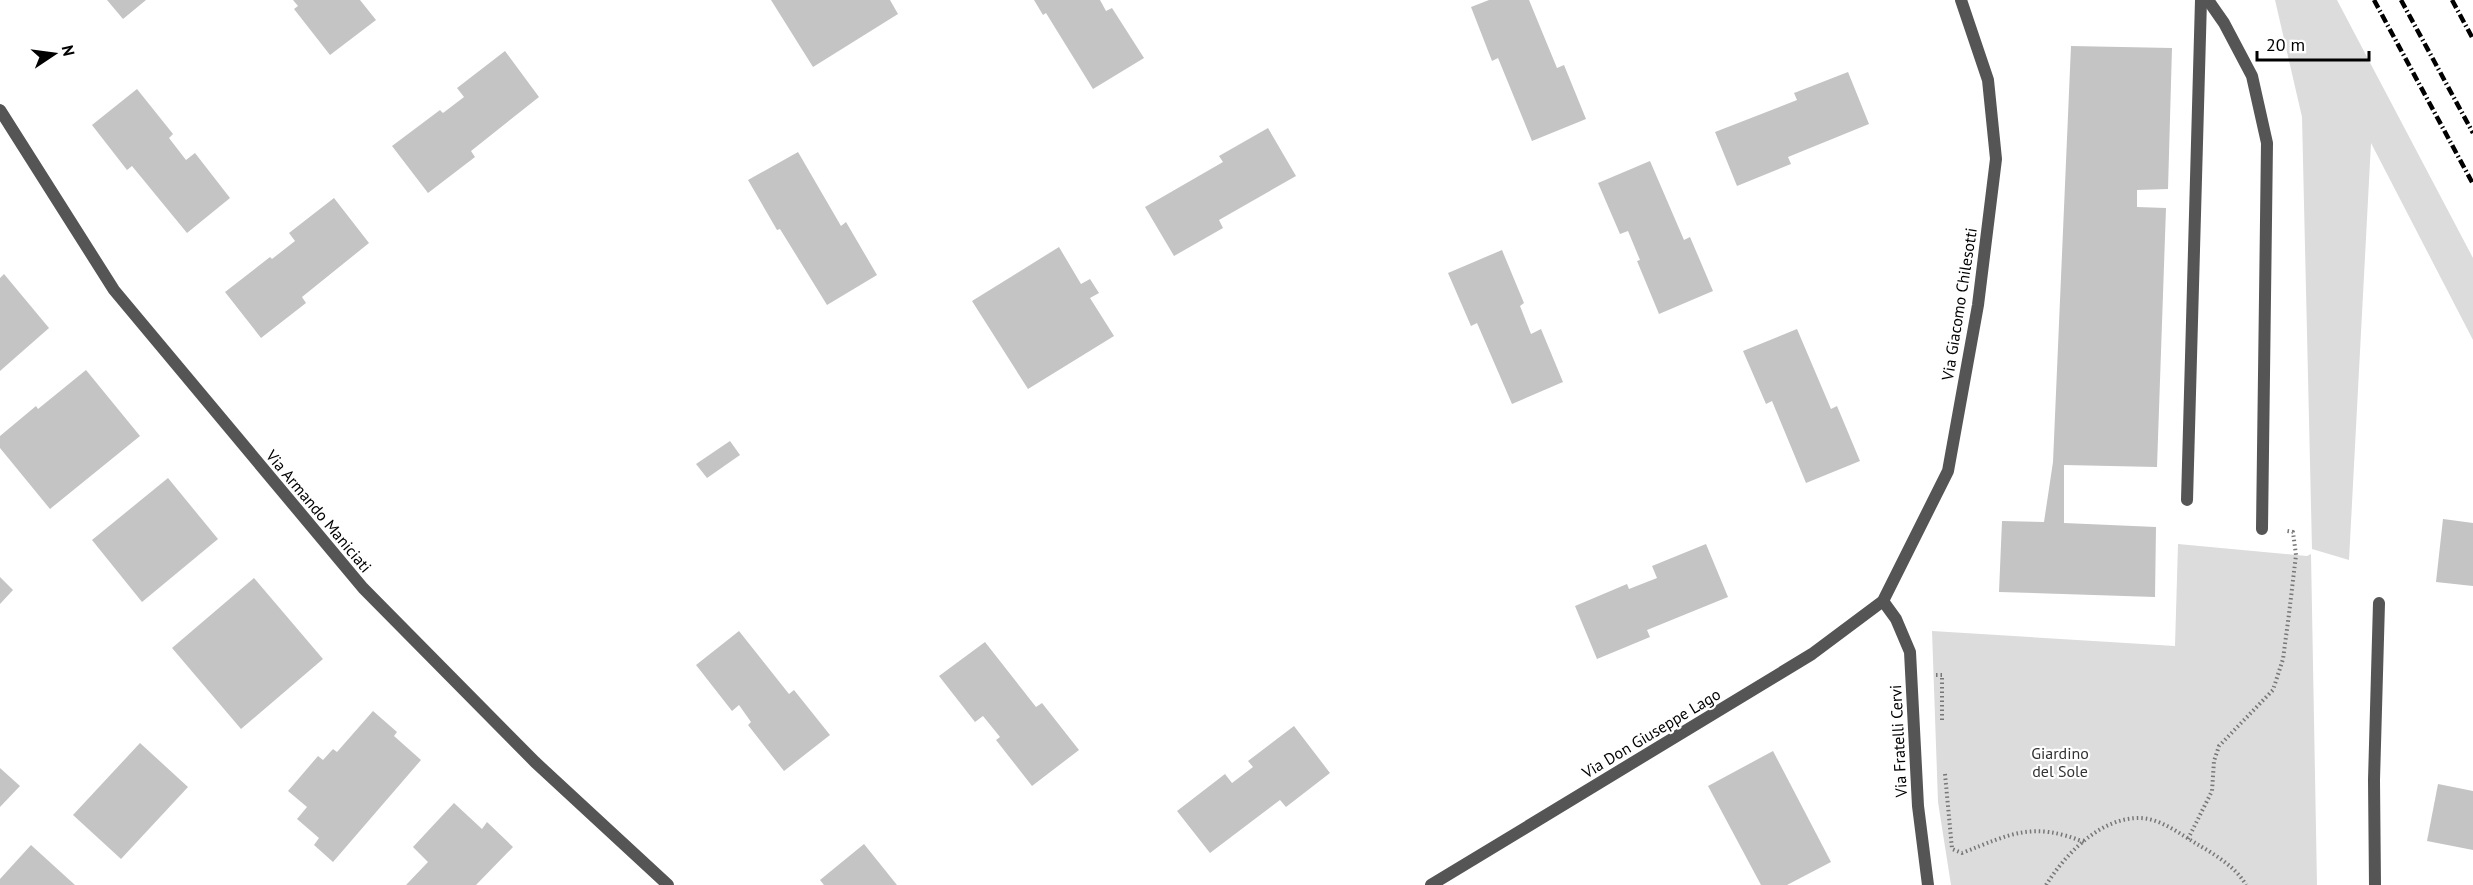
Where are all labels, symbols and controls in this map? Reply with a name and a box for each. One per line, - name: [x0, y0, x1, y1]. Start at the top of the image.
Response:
- north arrow: [24, 24, 84, 84]
- scale bar: [2257, 24, 2370, 62]
- text: 20 m: [2266, 33, 2305, 56]
- text: N: [58, 43, 80, 58]
- street label: Via Giacomo Chilesotti: [1937, 226, 1981, 383]
- street label: Via Armando Maniciati: [261, 445, 376, 576]
- street label: Via Don Giuseppe Lago: [1577, 684, 1724, 783]
- street label: Via Fratelli Cervi: [1885, 684, 1911, 799]
- park label: Giardino del Sole: [2031, 743, 2089, 781]

